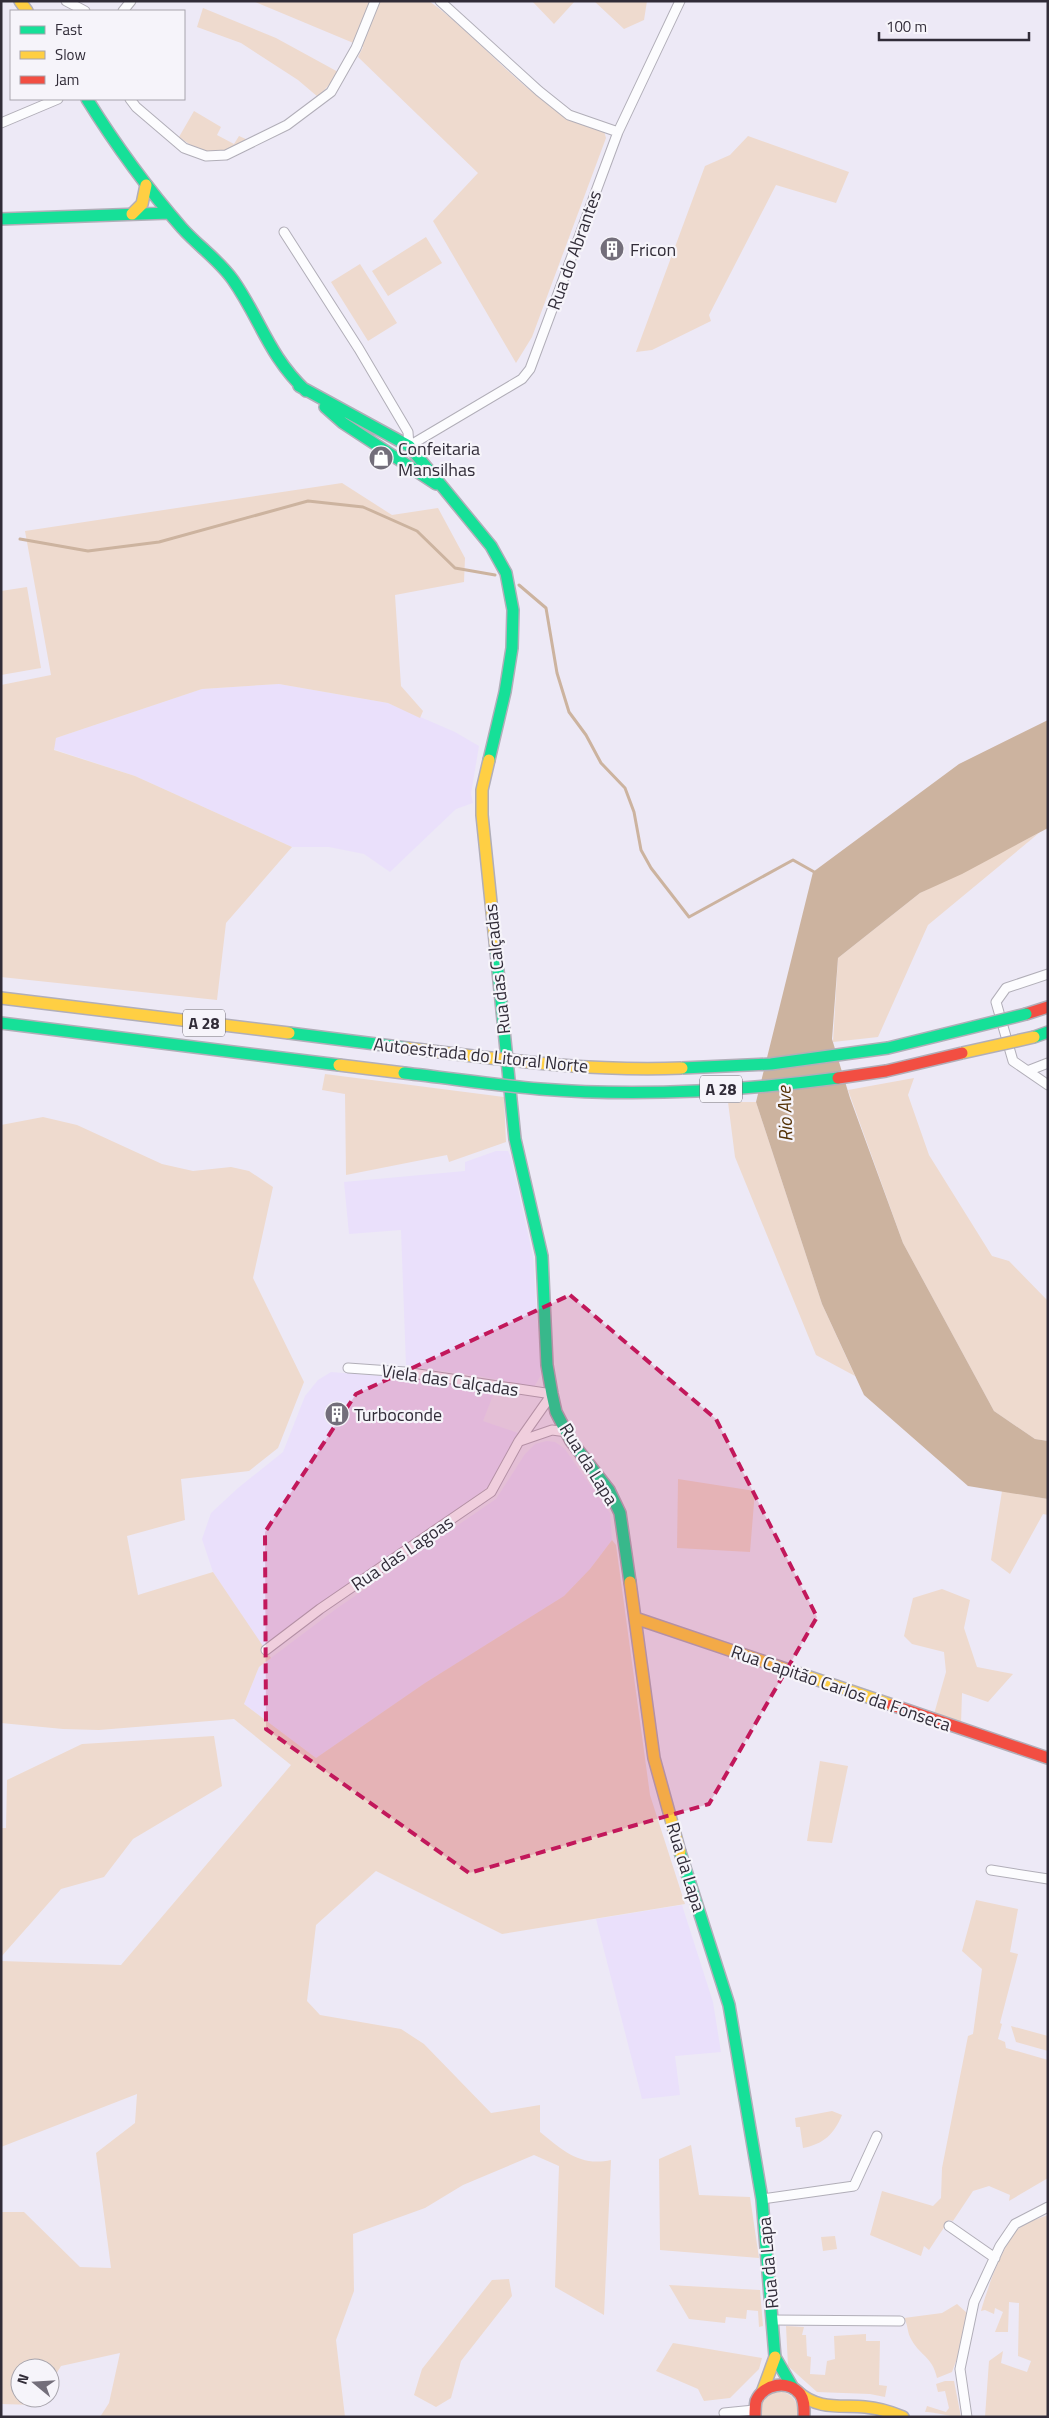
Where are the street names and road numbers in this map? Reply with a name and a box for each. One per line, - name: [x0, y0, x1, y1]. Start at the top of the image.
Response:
- street label: Rua do Abrantes: [540, 186, 608, 314]
- street label: Rua das Calçadas: [477, 902, 517, 1036]
- road number: A 28: [183, 1010, 225, 1036]
- street label: Autoestrada do Litoral Norte: [372, 1030, 590, 1080]
- road number: A 28: [700, 1076, 742, 1102]
- street label: Viela das Calçadas: [380, 1357, 520, 1403]
- street label: Rua da Lapa: [553, 1418, 625, 1510]
- street label: Rua das Lagoas: [345, 1509, 459, 1597]
- street label: Rua Capitão Carlos da Fonseca: [728, 1638, 954, 1738]
- street label: Rua da Lapa: [660, 1819, 712, 1915]
- street label: Rua da Lapa: [751, 2216, 785, 2310]

